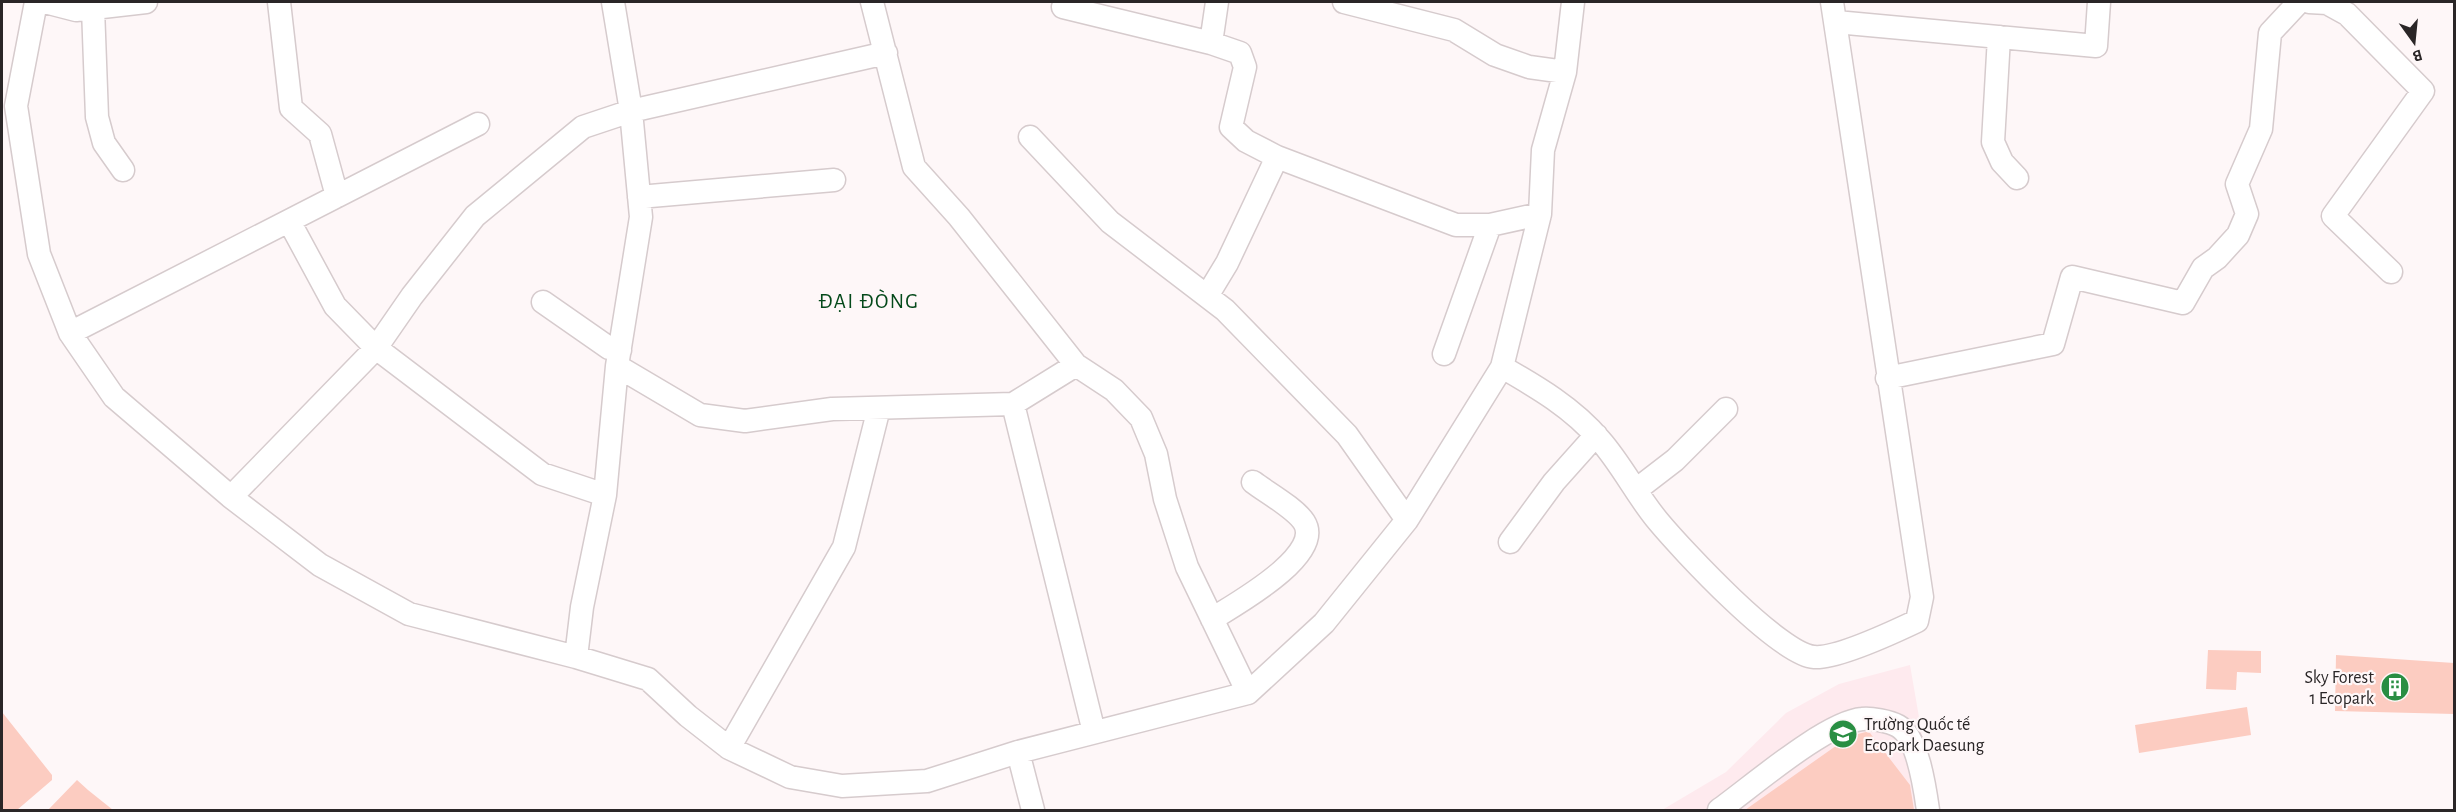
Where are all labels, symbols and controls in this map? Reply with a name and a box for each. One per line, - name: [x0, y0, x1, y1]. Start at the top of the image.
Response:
- north arrow: [2384, 12, 2444, 72]
- text: B: [2411, 47, 2424, 64]
- district label: ĐẠI ĐÒNG: [819, 289, 919, 312]
- place label: Sky Forest 1 Ecopark: [2305, 669, 2375, 708]
- building icon: Sky Forest 1 Ecopark: [2379, 671, 2411, 703]
- place label: Trường Quốc tế Ecopark Daesung: [1864, 715, 1984, 755]
- school or university icon: Trường Quốc tế Ecopark Daesung: [1827, 718, 1859, 750]

